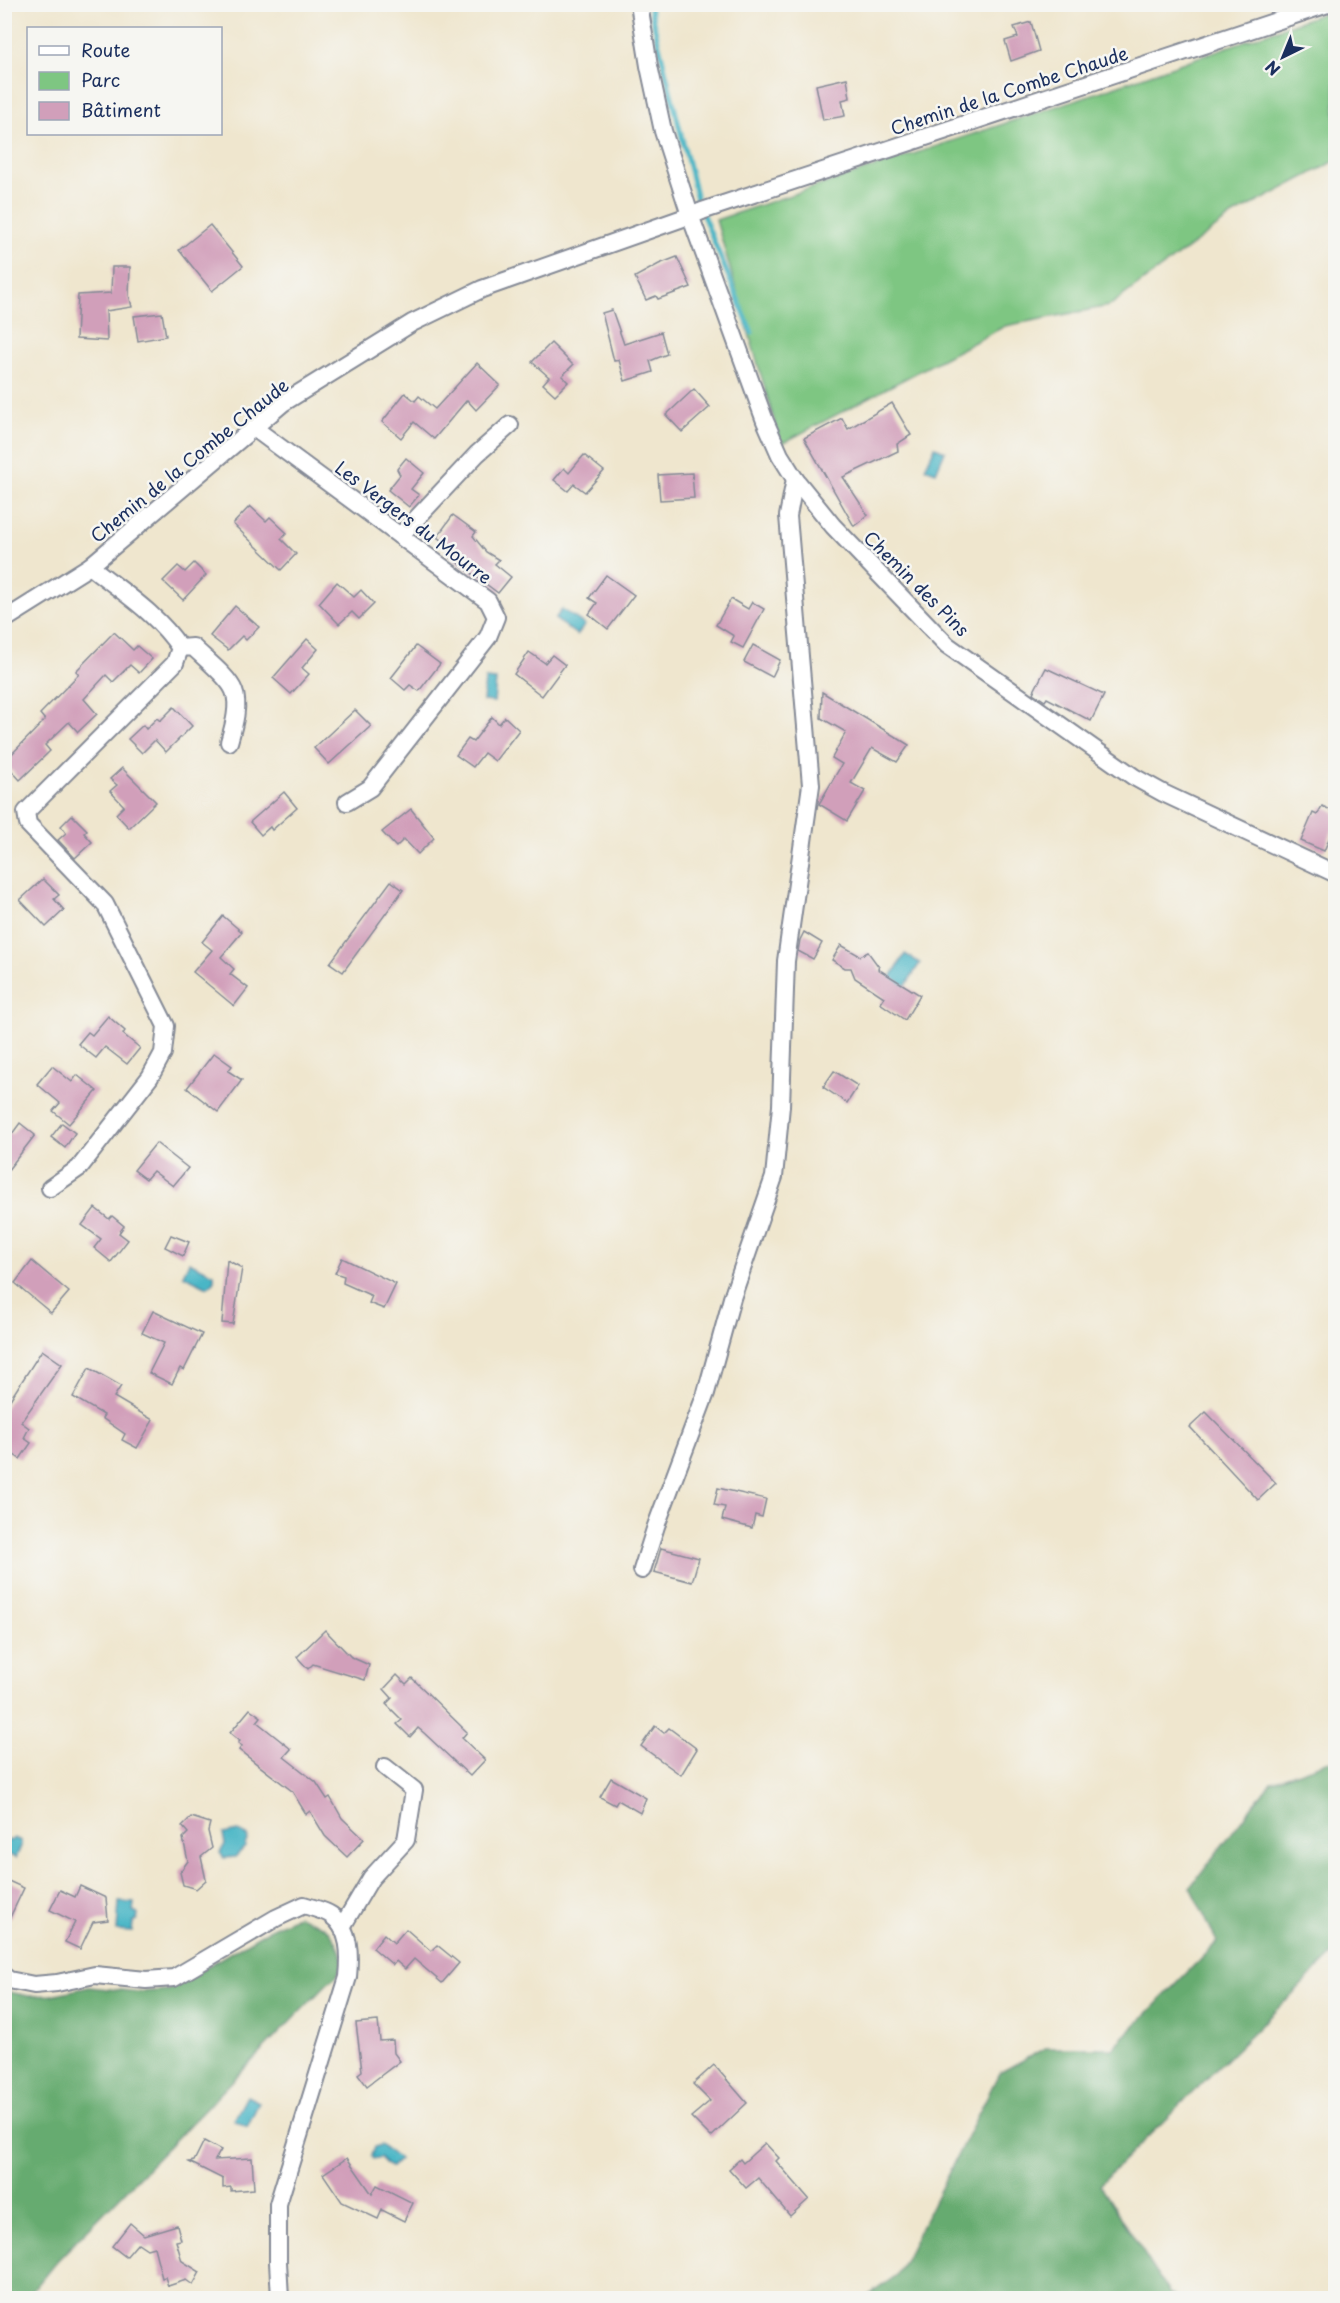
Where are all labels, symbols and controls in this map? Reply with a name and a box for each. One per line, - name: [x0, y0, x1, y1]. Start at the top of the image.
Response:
- legend: [27, 27, 222, 135]
- north arrow: [1253, 27, 1313, 87]
- text: Route: [81, 36, 131, 63]
- street label: Chemin de la Combe Chaude: [887, 39, 1131, 141]
- text: N: [1259, 56, 1285, 82]
- text: Parc: [81, 66, 120, 93]
- text: Bâtiment: [81, 96, 161, 123]
- street label: Chemin de la Combe Chaude: [84, 371, 294, 549]
- street label: Les Vergers du Mourre: [330, 454, 498, 590]
- street label: Chemin des Pins: [858, 524, 976, 642]

